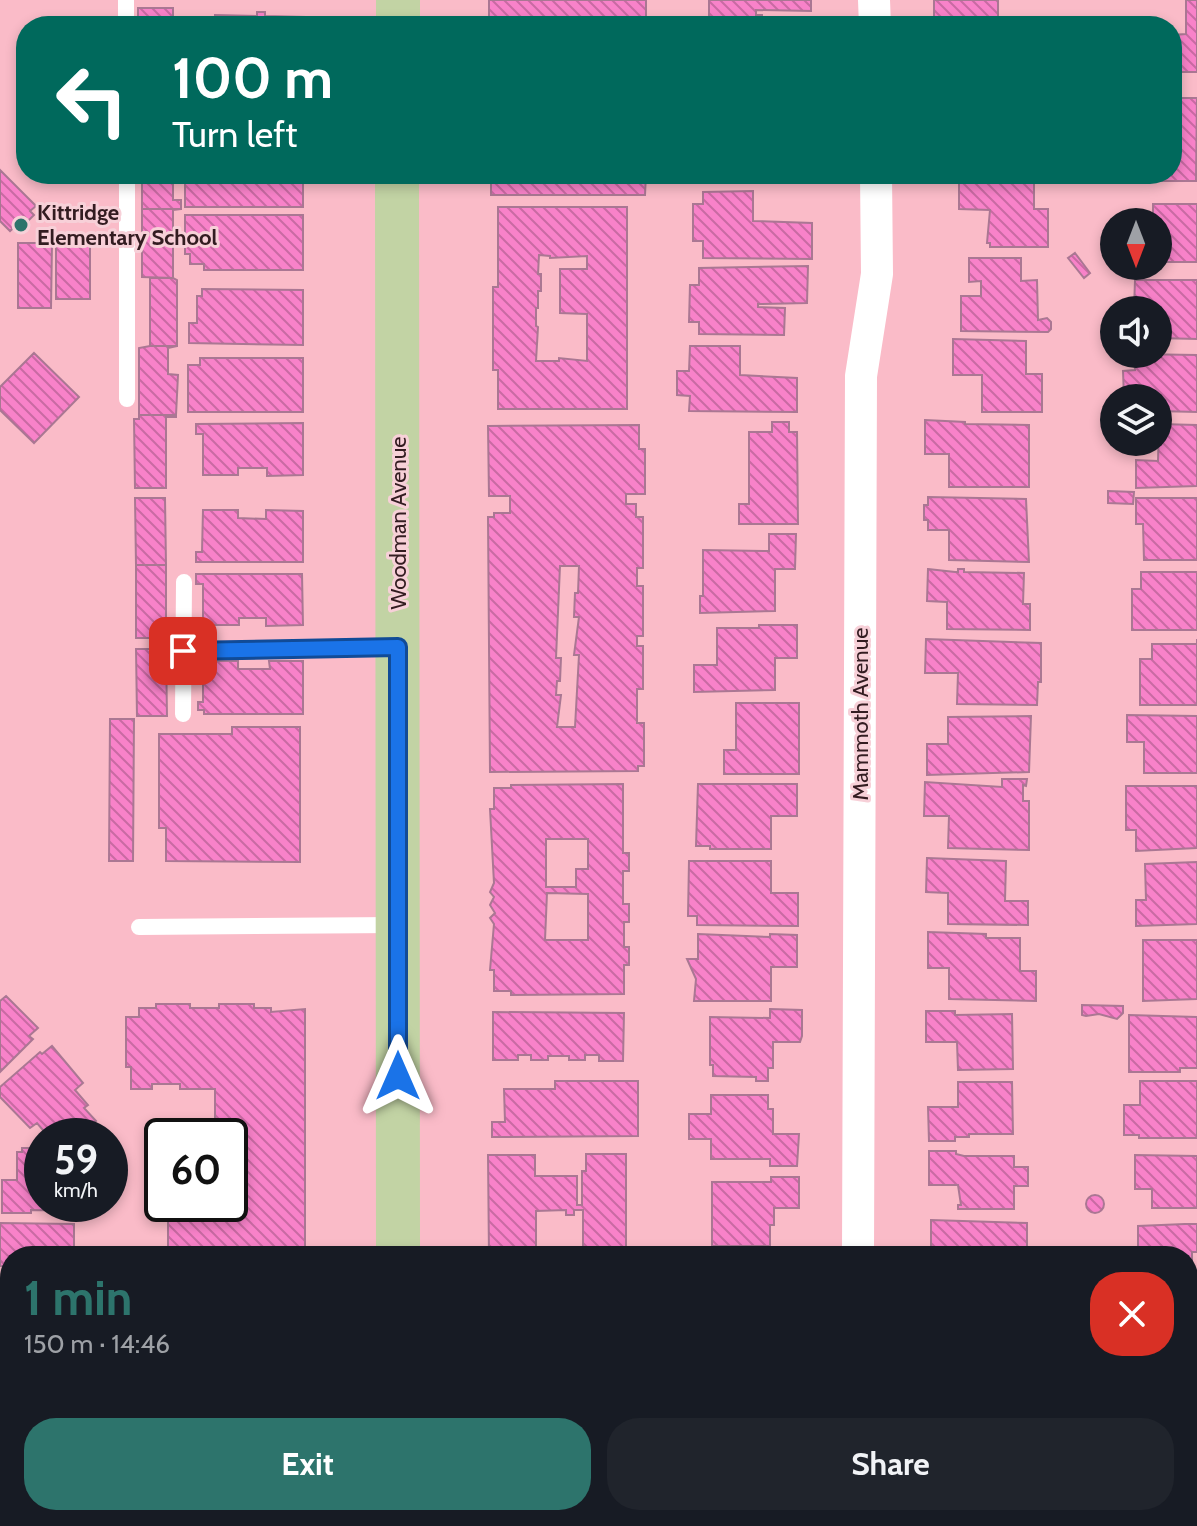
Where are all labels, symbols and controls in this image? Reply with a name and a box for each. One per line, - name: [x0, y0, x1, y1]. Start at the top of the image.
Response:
- text: 100 m: [172, 44, 333, 112]
- icon: left: [40, 48, 144, 152]
- text: Turn left: [172, 112, 297, 156]
- place label: Kittridge Elementary School: [37, 199, 217, 251]
- north arrow: [1100, 208, 1172, 280]
- map controls: [1100, 208, 1172, 456]
- marker: Kittridge Elementary School: [12, 216, 30, 234]
- button: sound: [1100, 296, 1172, 368]
- button: layers: [1100, 384, 1172, 456]
- street label: Woodman Avenue: [385, 436, 412, 610]
- pin: [149, 617, 217, 685]
- street label: Mammoth Avenue: [847, 628, 874, 800]
- icon: arrive: [161, 629, 205, 673]
- position arrow: [356, 1034, 440, 1118]
- speed limit sign: 60: [144, 1118, 248, 1222]
- text: 59: [54, 1135, 98, 1184]
- text: km/h: [54, 1178, 98, 1202]
- text: 1 min: [24, 1269, 132, 1327]
- button: close: [1090, 1272, 1174, 1356]
- text: 150 m · 14:46: [24, 1328, 170, 1360]
- button: Exit: [24, 1418, 591, 1510]
- button: Share: [607, 1418, 1174, 1510]

